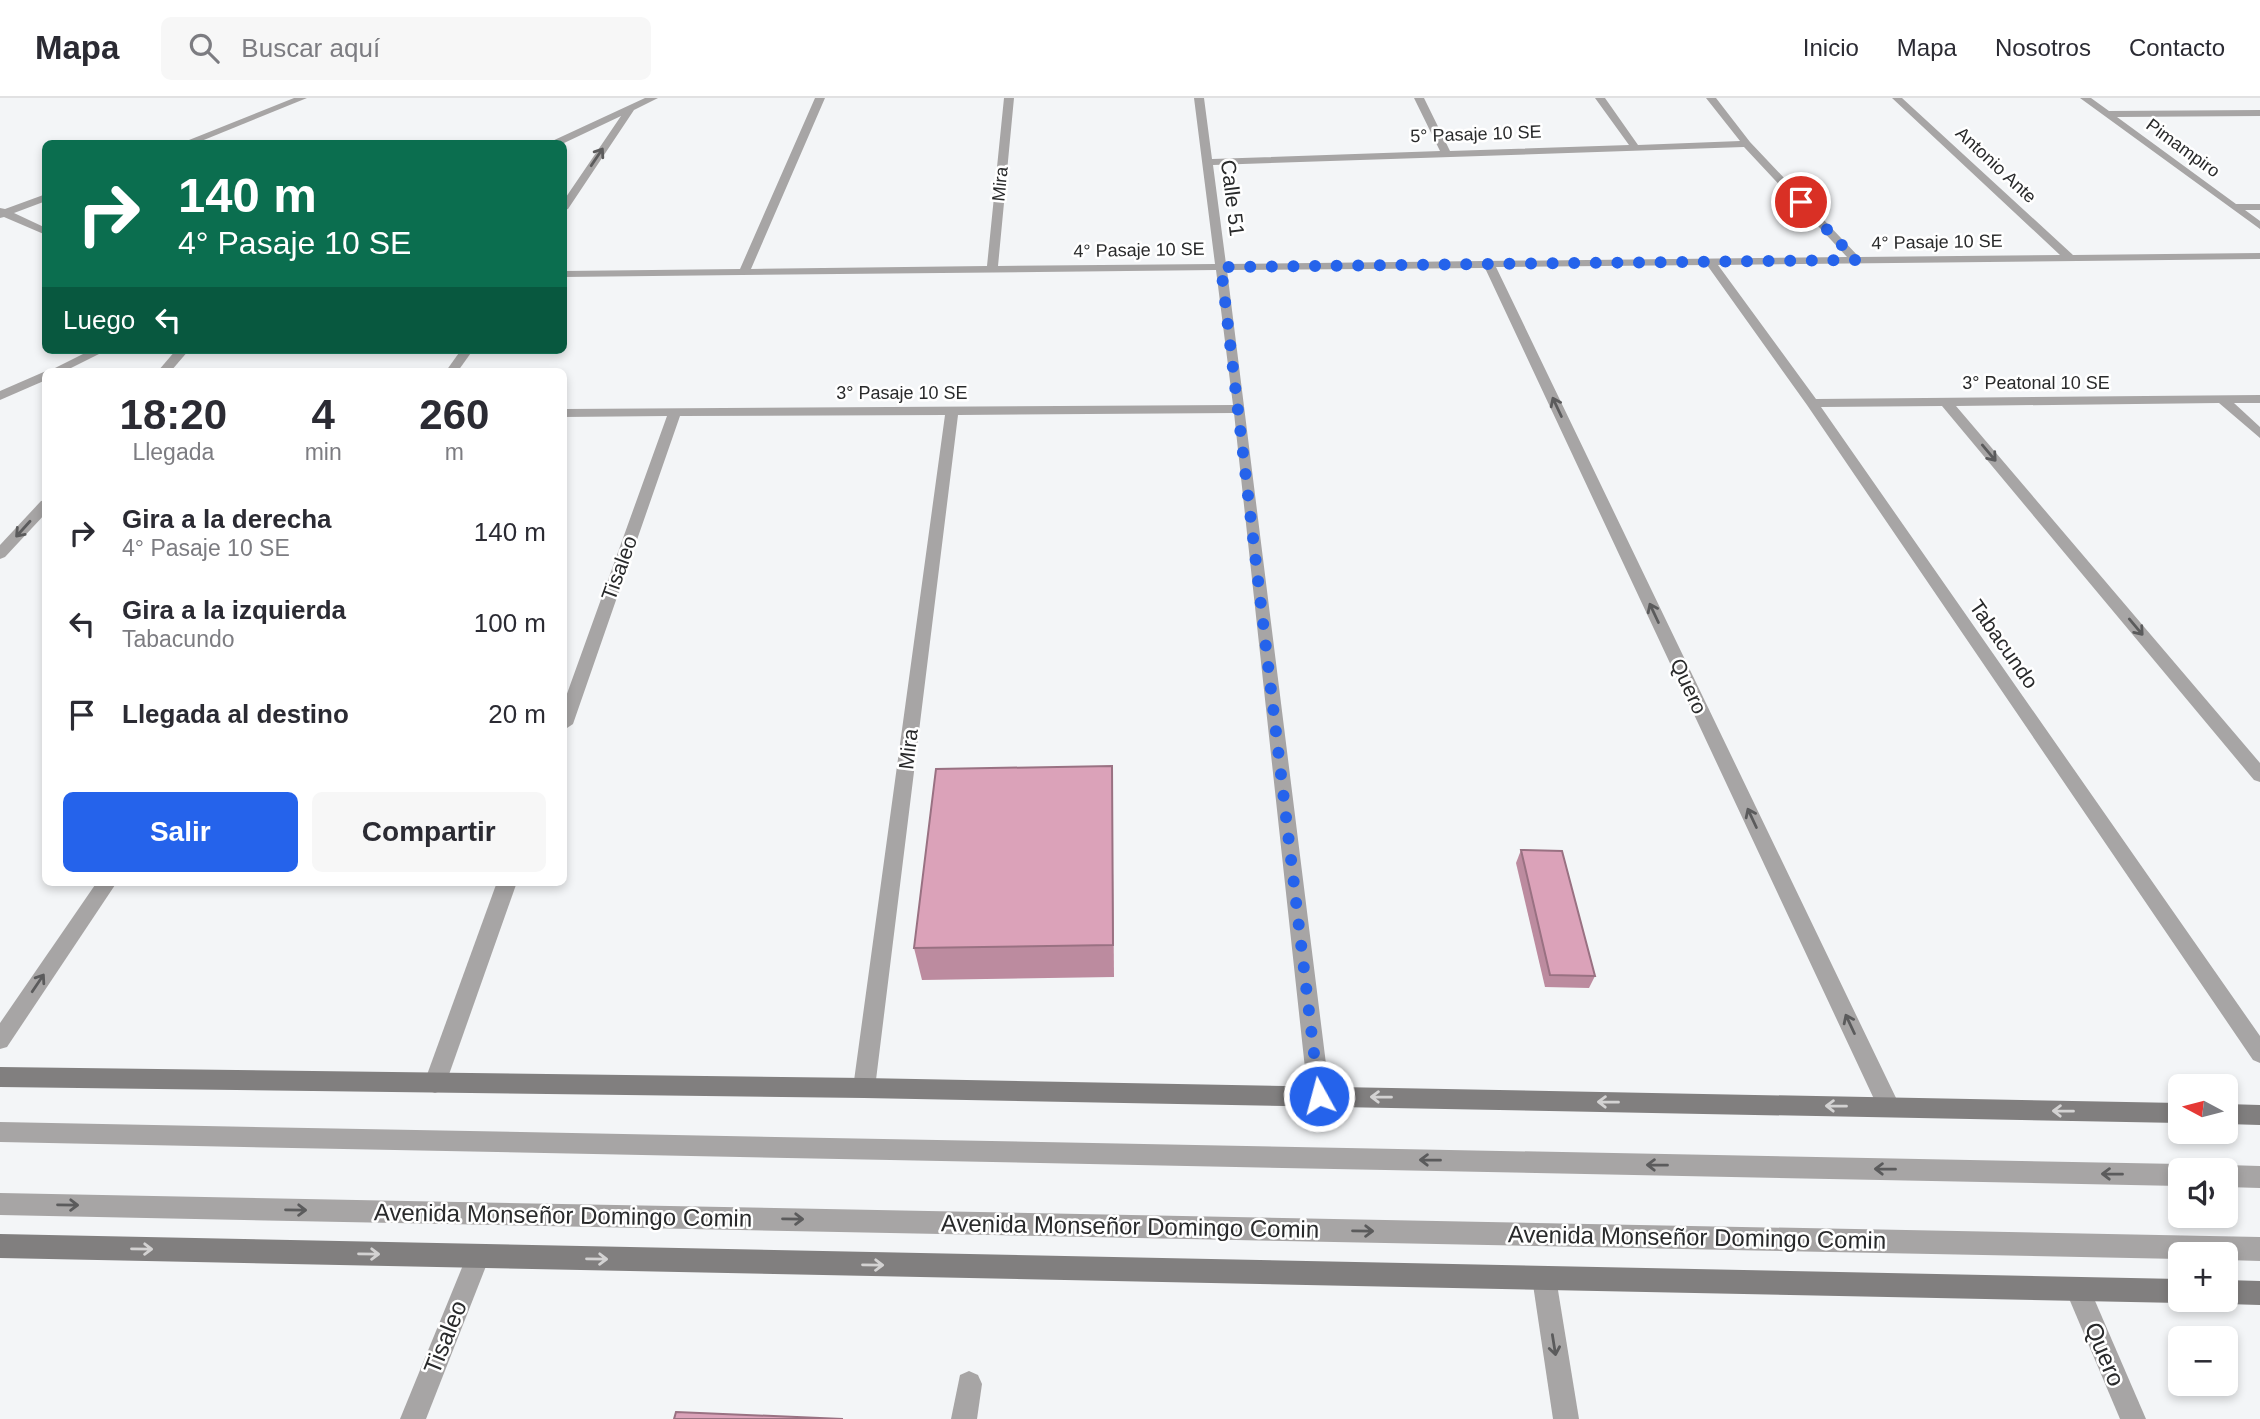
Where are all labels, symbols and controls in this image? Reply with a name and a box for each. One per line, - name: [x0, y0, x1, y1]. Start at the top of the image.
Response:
- search box: [161, 17, 651, 80]
- text: Mapa: [35, 29, 119, 66]
- icon: search: [185, 29, 223, 67]
- text: Buscar aquí: [241, 33, 380, 63]
- text: Inicio: [1803, 34, 1859, 61]
- text: Mapa: [1897, 34, 1957, 61]
- text: Nosotros: [1995, 34, 2091, 61]
- text: Contacto: [2129, 34, 2225, 61]
- street label: Pimampiro: [2142, 115, 2224, 181]
- street label: 5° Pasaje 10 SE: [1410, 122, 1542, 146]
- street label: Antonio Ante: [1952, 123, 2040, 207]
- one-way arrow: [590, 148, 604, 167]
- street label: Calle 51: [1217, 158, 1249, 238]
- street label: Mira: [988, 165, 1012, 202]
- icon: right: [63, 168, 154, 259]
- text: 140 m: [178, 168, 317, 222]
- pin: [1771, 172, 1831, 232]
- icon: arrive: [1782, 183, 1820, 221]
- text: 4° Pasaje 10 SE: [178, 225, 411, 261]
- street label: 4° Pasaje 10 SE: [1871, 231, 2003, 253]
- street label: 4° Pasaje 10 SE: [1073, 239, 1205, 261]
- icon: left: [149, 301, 187, 339]
- text: Luego: [63, 305, 135, 335]
- street label: 3° Peatonal 10 SE: [1962, 373, 2110, 393]
- street label: 3° Pasaje 10 SE: [836, 383, 968, 403]
- text: 18:20: [120, 391, 227, 438]
- text: 4: [311, 391, 335, 438]
- text: 260: [419, 391, 489, 438]
- one-way arrow: [1550, 397, 1563, 418]
- text: Llegada: [132, 439, 214, 465]
- text: min: [305, 439, 342, 465]
- text: m: [445, 439, 464, 465]
- one-way arrow: [1981, 444, 1997, 462]
- text: Gira a la derecha: [122, 504, 332, 534]
- icon: right: [63, 514, 101, 552]
- text: 140 m: [474, 517, 546, 547]
- one-way arrow: [15, 520, 31, 538]
- street label: Tisaleo: [597, 533, 641, 603]
- text: 4° Pasaje 10 SE: [122, 535, 290, 561]
- text: Gira a la izquierda: [122, 595, 346, 625]
- street label: Tabacundo: [1965, 595, 2043, 693]
- one-way arrow: [1647, 603, 1661, 624]
- icon: left: [63, 605, 101, 643]
- text: 100 m: [474, 608, 546, 638]
- one-way arrow: [2128, 618, 2143, 636]
- text: Tabacundo: [122, 626, 235, 652]
- street label: Quero: [1666, 655, 1712, 717]
- icon: arrive: [63, 696, 101, 734]
- text: Llegada al destino: [122, 699, 349, 729]
- text: 20 m: [488, 699, 546, 729]
- street label: Mira: [894, 727, 922, 771]
- button: Salir: [63, 792, 298, 872]
- button: Compartir: [312, 792, 546, 872]
- one-way arrow: [1745, 808, 1758, 829]
- one-way arrow: [31, 974, 45, 993]
- one-way arrow: [1842, 1014, 1856, 1035]
- position arrow: [1282, 1059, 1356, 1133]
- north arrow: [2168, 1074, 2238, 1144]
- map controls: [2168, 1074, 2238, 1396]
- one-way arrow: [1370, 1090, 1393, 1104]
- one-way arrow: [1597, 1095, 1620, 1109]
- one-way arrow: [1825, 1100, 1848, 1113]
- one-way arrow: [2052, 1104, 2075, 1118]
- one-way arrow: [1419, 1154, 1442, 1167]
- one-way arrow: [1646, 1158, 1669, 1172]
- button: sound: [2168, 1158, 2238, 1228]
- one-way arrow: [1874, 1163, 1897, 1176]
- one-way arrow: [2101, 1167, 2124, 1181]
- one-way arrow: [56, 1198, 79, 1212]
- street label: Avenida Monseñor Domingo Comin: [374, 1198, 752, 1232]
- one-way arrow: [284, 1203, 307, 1216]
- street label: Avenida Monseñor Domingo Comin: [941, 1209, 1319, 1243]
- one-way arrow: [781, 1213, 804, 1226]
- street label: Avenida Monseñor Domingo Comin: [1508, 1220, 1886, 1254]
- one-way arrow: [1351, 1224, 1374, 1238]
- one-way arrow: [130, 1242, 153, 1256]
- button: +: [2168, 1242, 2238, 1312]
- one-way arrow: [357, 1247, 380, 1260]
- one-way arrow: [585, 1252, 608, 1265]
- one-way arrow: [861, 1258, 884, 1271]
- street label: Tisaleo: [418, 1296, 472, 1378]
- street label: Quero: [2080, 1318, 2130, 1390]
- button: −: [2168, 1326, 2238, 1396]
- one-way arrow: [1548, 1333, 1561, 1356]

